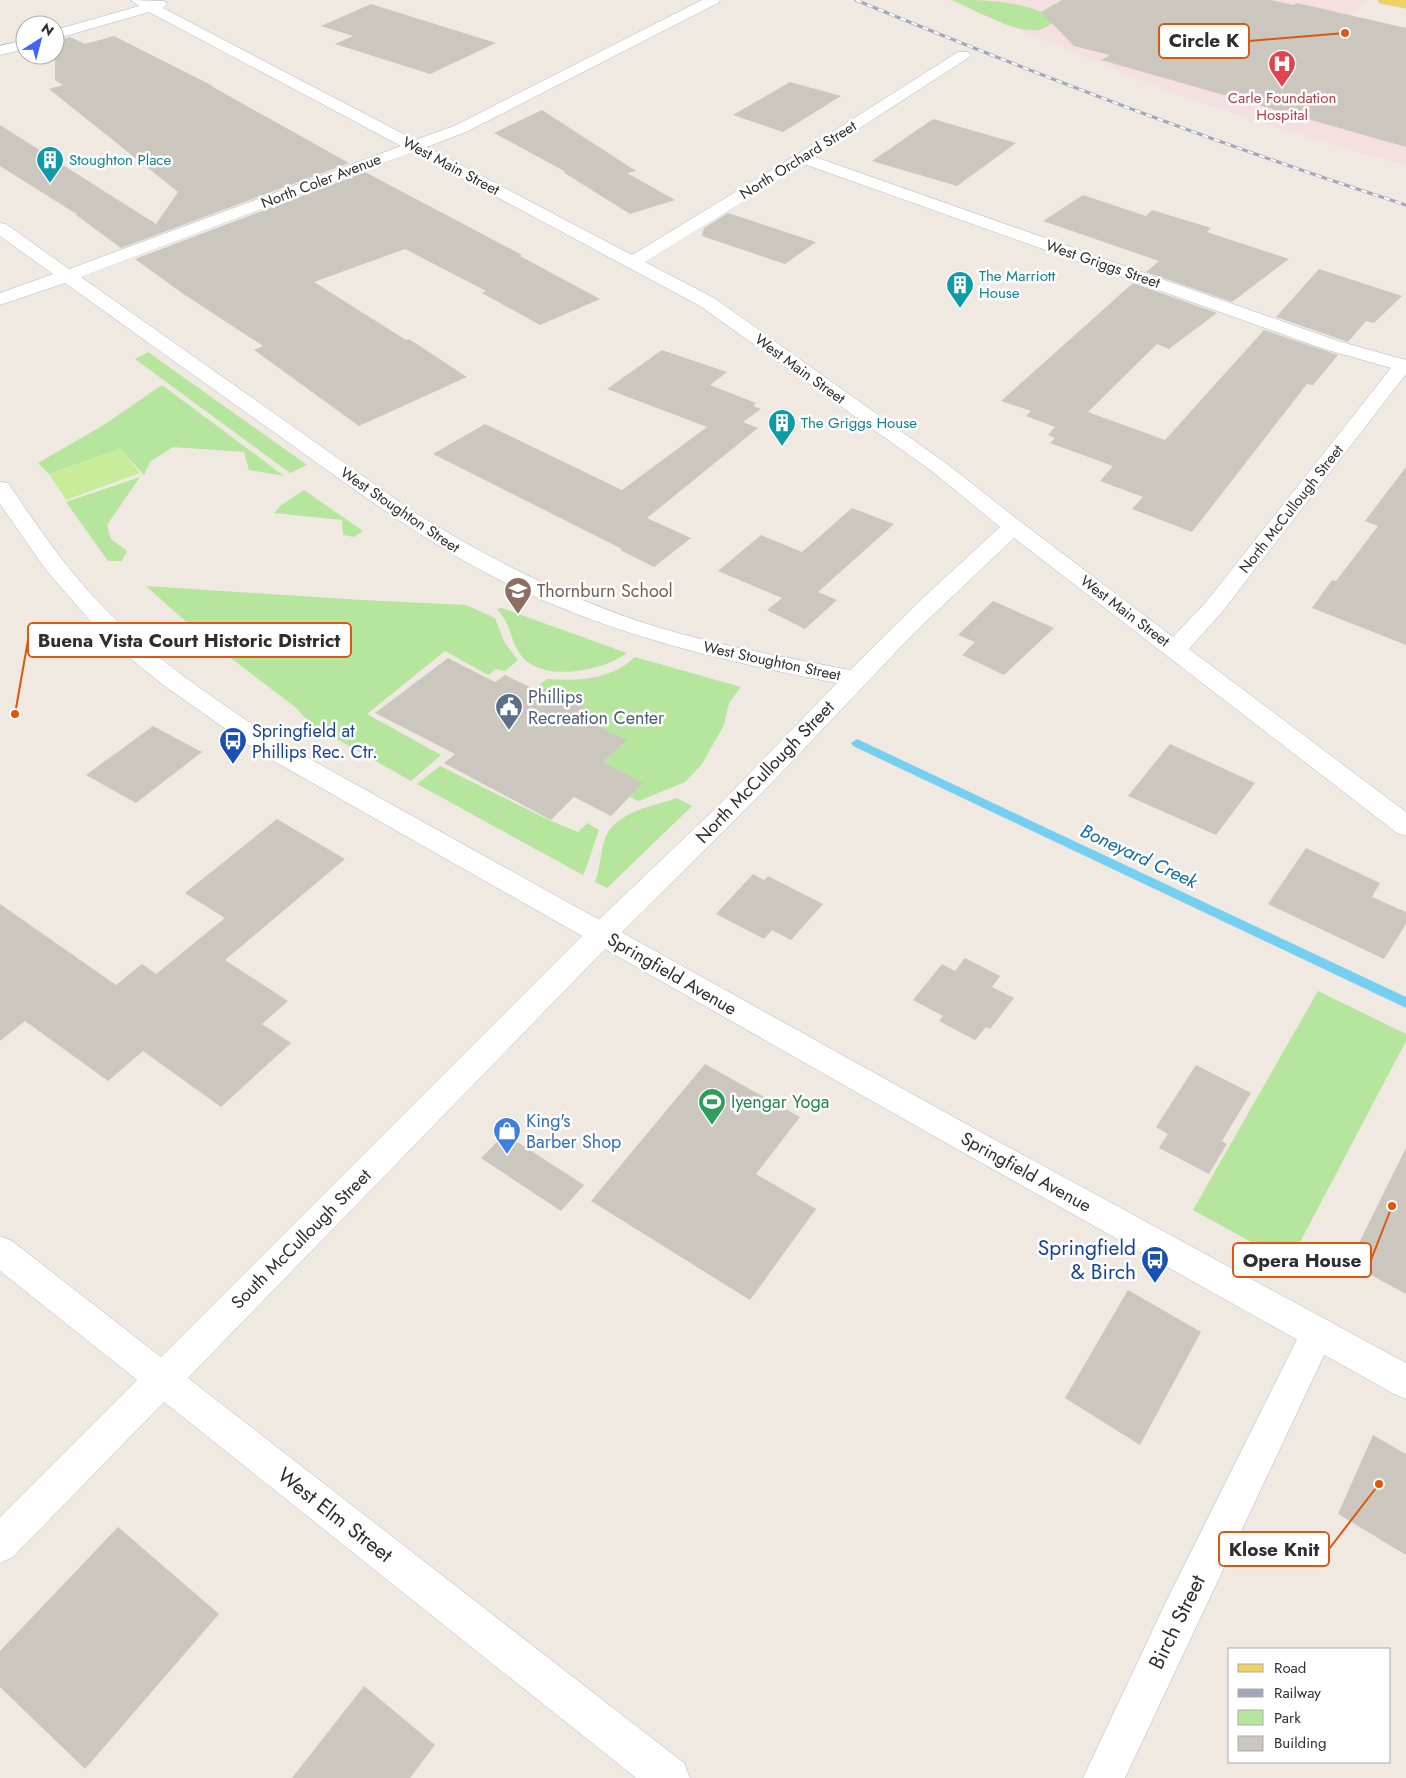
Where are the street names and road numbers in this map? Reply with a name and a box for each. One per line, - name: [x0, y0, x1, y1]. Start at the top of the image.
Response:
- street label: North Orchard Street: [735, 115, 861, 205]
- street label: West Main Street: [399, 131, 504, 201]
- street label: North Coler Avenue: [258, 148, 384, 214]
- street label: West Griggs Street: [1043, 234, 1164, 294]
- street label: West Main Street: [750, 329, 850, 410]
- street label: North McCullough Street: [1234, 440, 1349, 578]
- street label: West Stoughton Street: [336, 462, 464, 558]
- street label: West Main Street: [1076, 570, 1175, 652]
- street label: West Stoughton Street: [701, 636, 843, 686]
- street label: North McCullough Street: [690, 694, 841, 849]
- street label: Springfield Avenue: [602, 926, 742, 1022]
- street label: Springfield Avenue: [956, 1125, 1096, 1219]
- street label: South McCullough Street: [225, 1163, 377, 1315]
- street label: West Elm Street: [271, 1460, 399, 1570]
- street label: Birch Street: [1141, 1570, 1213, 1674]

